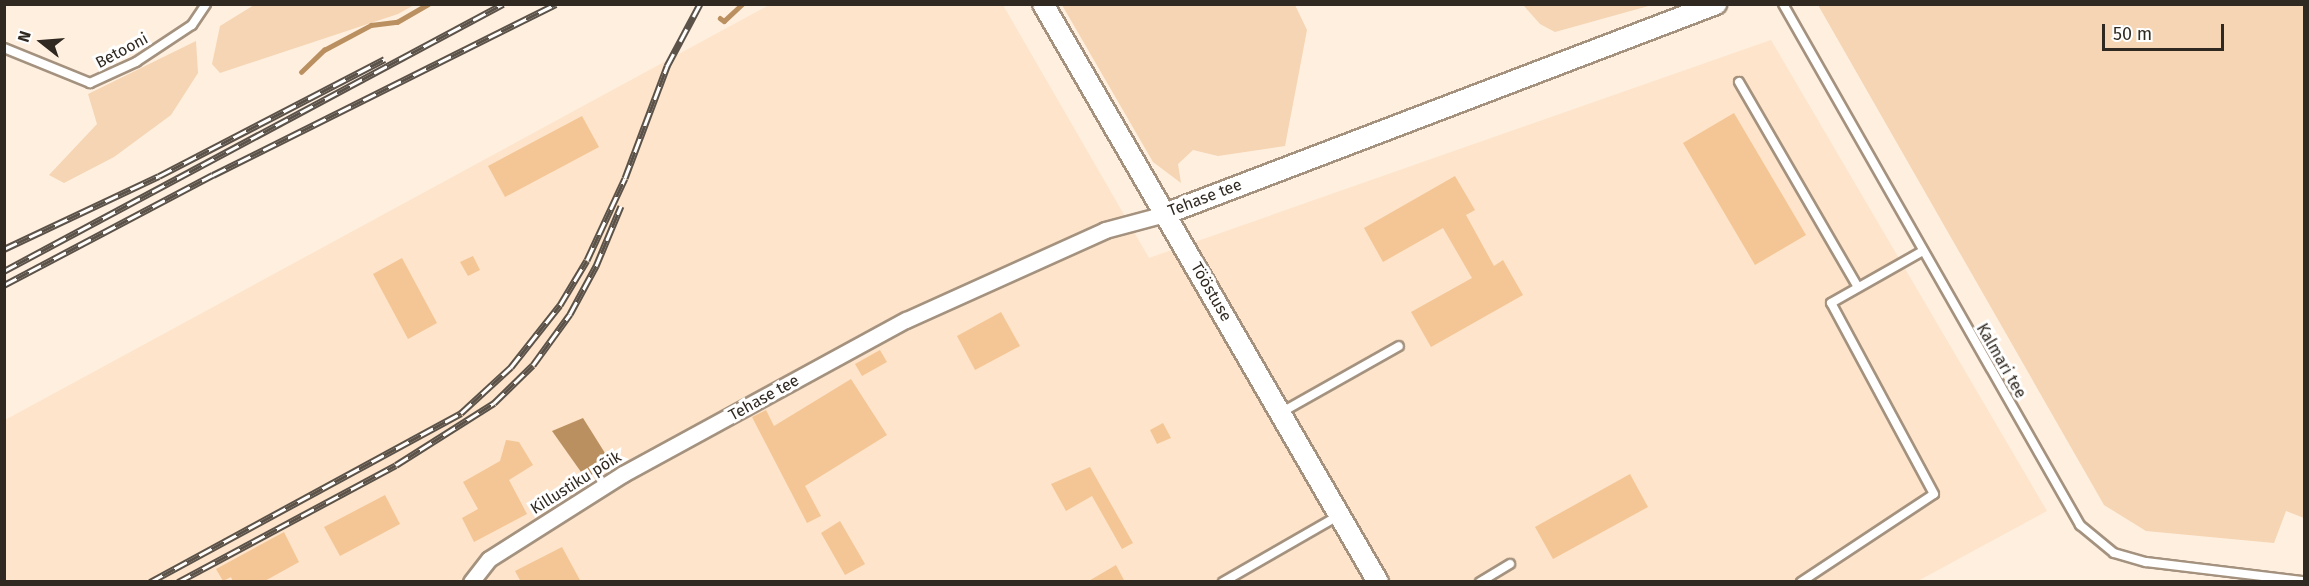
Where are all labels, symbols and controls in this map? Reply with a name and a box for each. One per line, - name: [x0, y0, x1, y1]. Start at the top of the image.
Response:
- north arrow: [12, 12, 72, 72]
- scale bar: [2105, 12, 2226, 50]
- text: 50 m: [2113, 23, 2152, 45]
- text: N: [14, 29, 35, 44]
- street label: Betooni: [93, 29, 151, 73]
- street label: Tehase tee: [1165, 175, 1245, 221]
- street label: Tööstuse: [1186, 259, 1236, 325]
- street label: Kalmari tee: [1972, 320, 2030, 402]
- street label: Tehase tee: [725, 371, 803, 425]
- street label: Killustiku põik: [527, 447, 625, 519]

